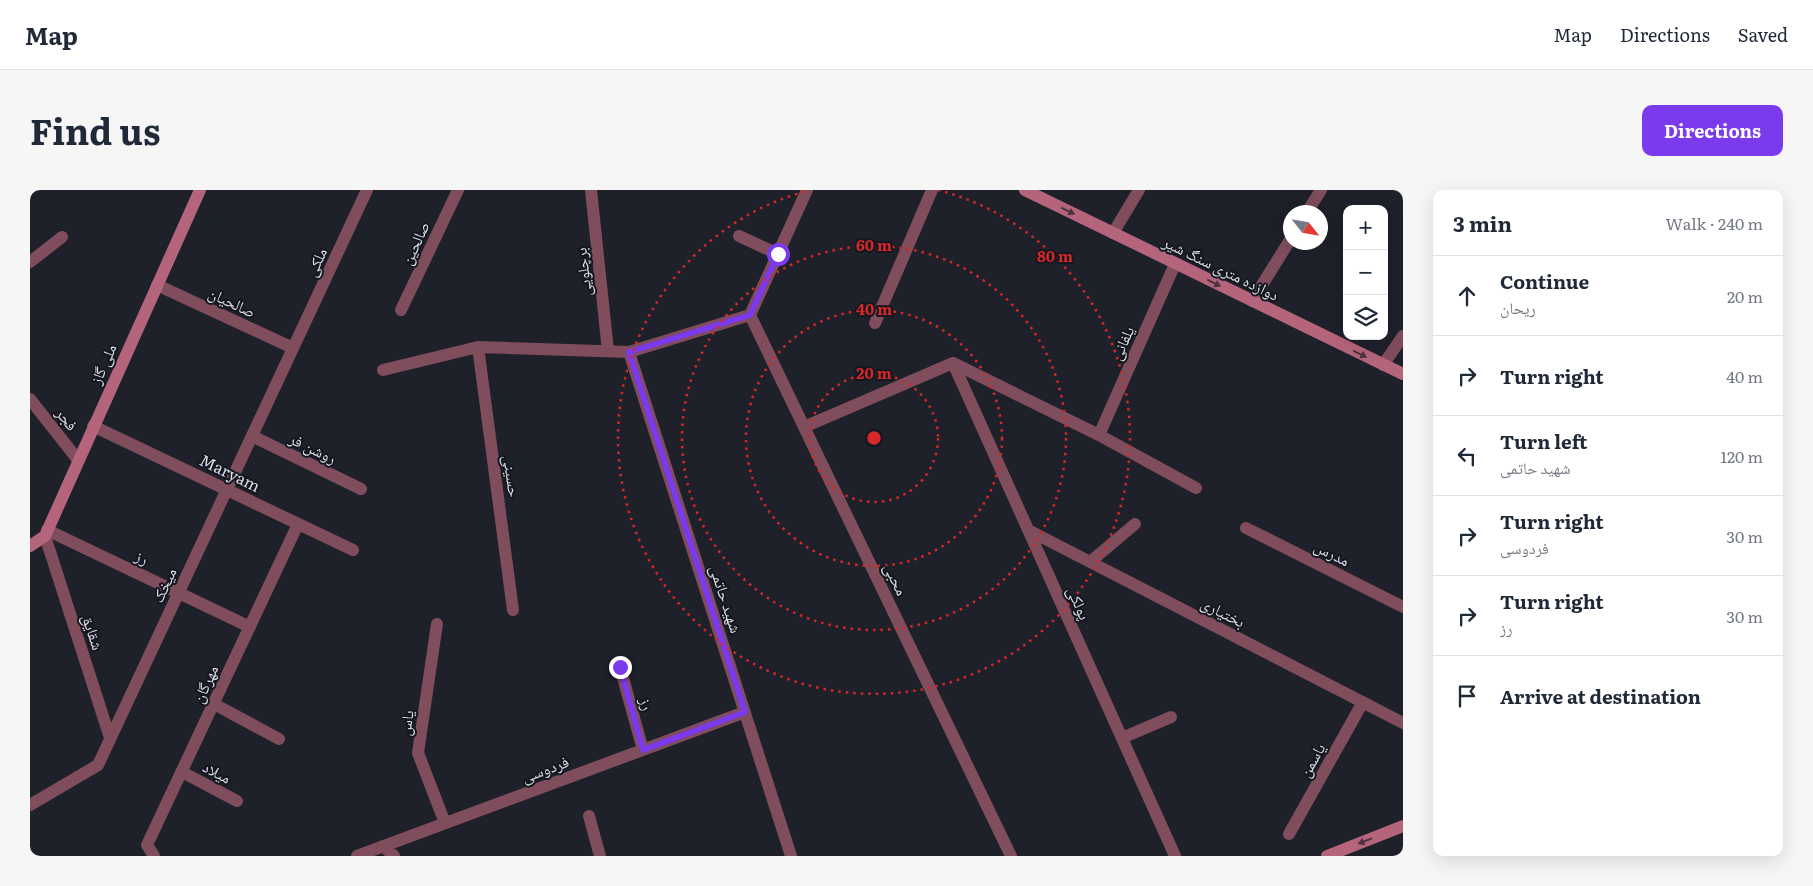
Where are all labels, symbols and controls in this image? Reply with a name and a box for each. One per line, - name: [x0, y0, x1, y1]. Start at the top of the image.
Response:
- text: Map: [25, 17, 78, 52]
- text: Map: [1554, 21, 1592, 48]
- text: Directions: [1620, 21, 1710, 48]
- text: Saved: [1738, 21, 1788, 48]
- text: Find us: [30, 104, 160, 156]
- button: Directions: [1642, 105, 1783, 156]
- north arrow: [1283, 205, 1328, 250]
- map controls: [1343, 205, 1388, 340]
- button: +: [1343, 205, 1388, 250]
- text: 3 min: [1453, 207, 1512, 238]
- one-way arrow: [1061, 208, 1075, 216]
- text: Walk · 240 m: [1665, 211, 1763, 235]
- street label: صالحین: [394, 217, 435, 268]
- street label: دوازده متری سنگ شیر: [1158, 228, 1284, 306]
- text: 60 m: [856, 233, 892, 256]
- street label: ملکی: [298, 243, 332, 280]
- route start: [767, 243, 790, 266]
- text: 80 m: [1037, 244, 1073, 267]
- street label: برچلویی: [568, 247, 596, 298]
- button: −: [1343, 250, 1388, 295]
- text: Continue: [1500, 267, 1589, 295]
- one-way arrow: [1207, 279, 1221, 287]
- street label: صالحیان: [205, 280, 260, 323]
- icon: ahead: [1453, 282, 1481, 310]
- text: 20 m: [1727, 284, 1763, 308]
- button: layers: [1343, 295, 1388, 340]
- text: ریحان: [1500, 295, 1536, 319]
- text: 40 m: [856, 297, 892, 320]
- street label: یلفانی: [1103, 322, 1139, 363]
- street label: ملی گاز: [82, 339, 122, 389]
- one-way arrow: [1353, 350, 1368, 358]
- text: 20 m: [856, 361, 892, 384]
- icon: right: [1453, 362, 1481, 390]
- text: Turn right: [1500, 362, 1604, 390]
- text: 40 m: [1726, 364, 1763, 388]
- street label: فجر: [50, 401, 85, 435]
- street label: روشن فر: [285, 425, 341, 469]
- text: Turn left: [1500, 427, 1587, 455]
- centre of rings: [865, 429, 883, 447]
- icon: left: [1453, 442, 1481, 470]
- text: 120 m: [1720, 444, 1763, 468]
- street label: Maryam: [196, 447, 265, 497]
- street label: حسینی: [498, 453, 528, 498]
- text: شهید حاتمی: [1500, 455, 1570, 479]
- text: Turn right: [1500, 507, 1604, 535]
- icon: right: [1453, 522, 1481, 550]
- text: 30 m: [1726, 524, 1763, 548]
- street label: مدرس: [1310, 533, 1355, 571]
- text: فردوسی: [1500, 535, 1549, 559]
- street label: رز: [131, 542, 153, 570]
- street label: محبی: [879, 558, 915, 599]
- street label: شهید حاتمی: [705, 561, 749, 636]
- street label: میخک: [145, 563, 182, 606]
- street label: پولکی: [1062, 582, 1098, 624]
- text: Turn right: [1500, 587, 1604, 615]
- street label: بختیاری: [1197, 590, 1250, 632]
- icon: right: [1453, 602, 1481, 630]
- text: 30 m: [1726, 604, 1763, 628]
- street label: شقایق: [77, 611, 111, 653]
- text: رز: [1500, 615, 1512, 639]
- route end: [609, 656, 632, 679]
- street label: مهرگان: [185, 660, 223, 707]
- icon: arrive: [1453, 682, 1481, 710]
- text: Arrive at destination: [1500, 682, 1701, 710]
- street label: رز: [635, 694, 661, 713]
- street label: یاس: [391, 708, 419, 737]
- street label: یاسمن: [1292, 738, 1330, 781]
- street label: فردوسی: [518, 748, 572, 788]
- street label: میلاد: [199, 754, 236, 789]
- one-way arrow: [1357, 837, 1372, 845]

